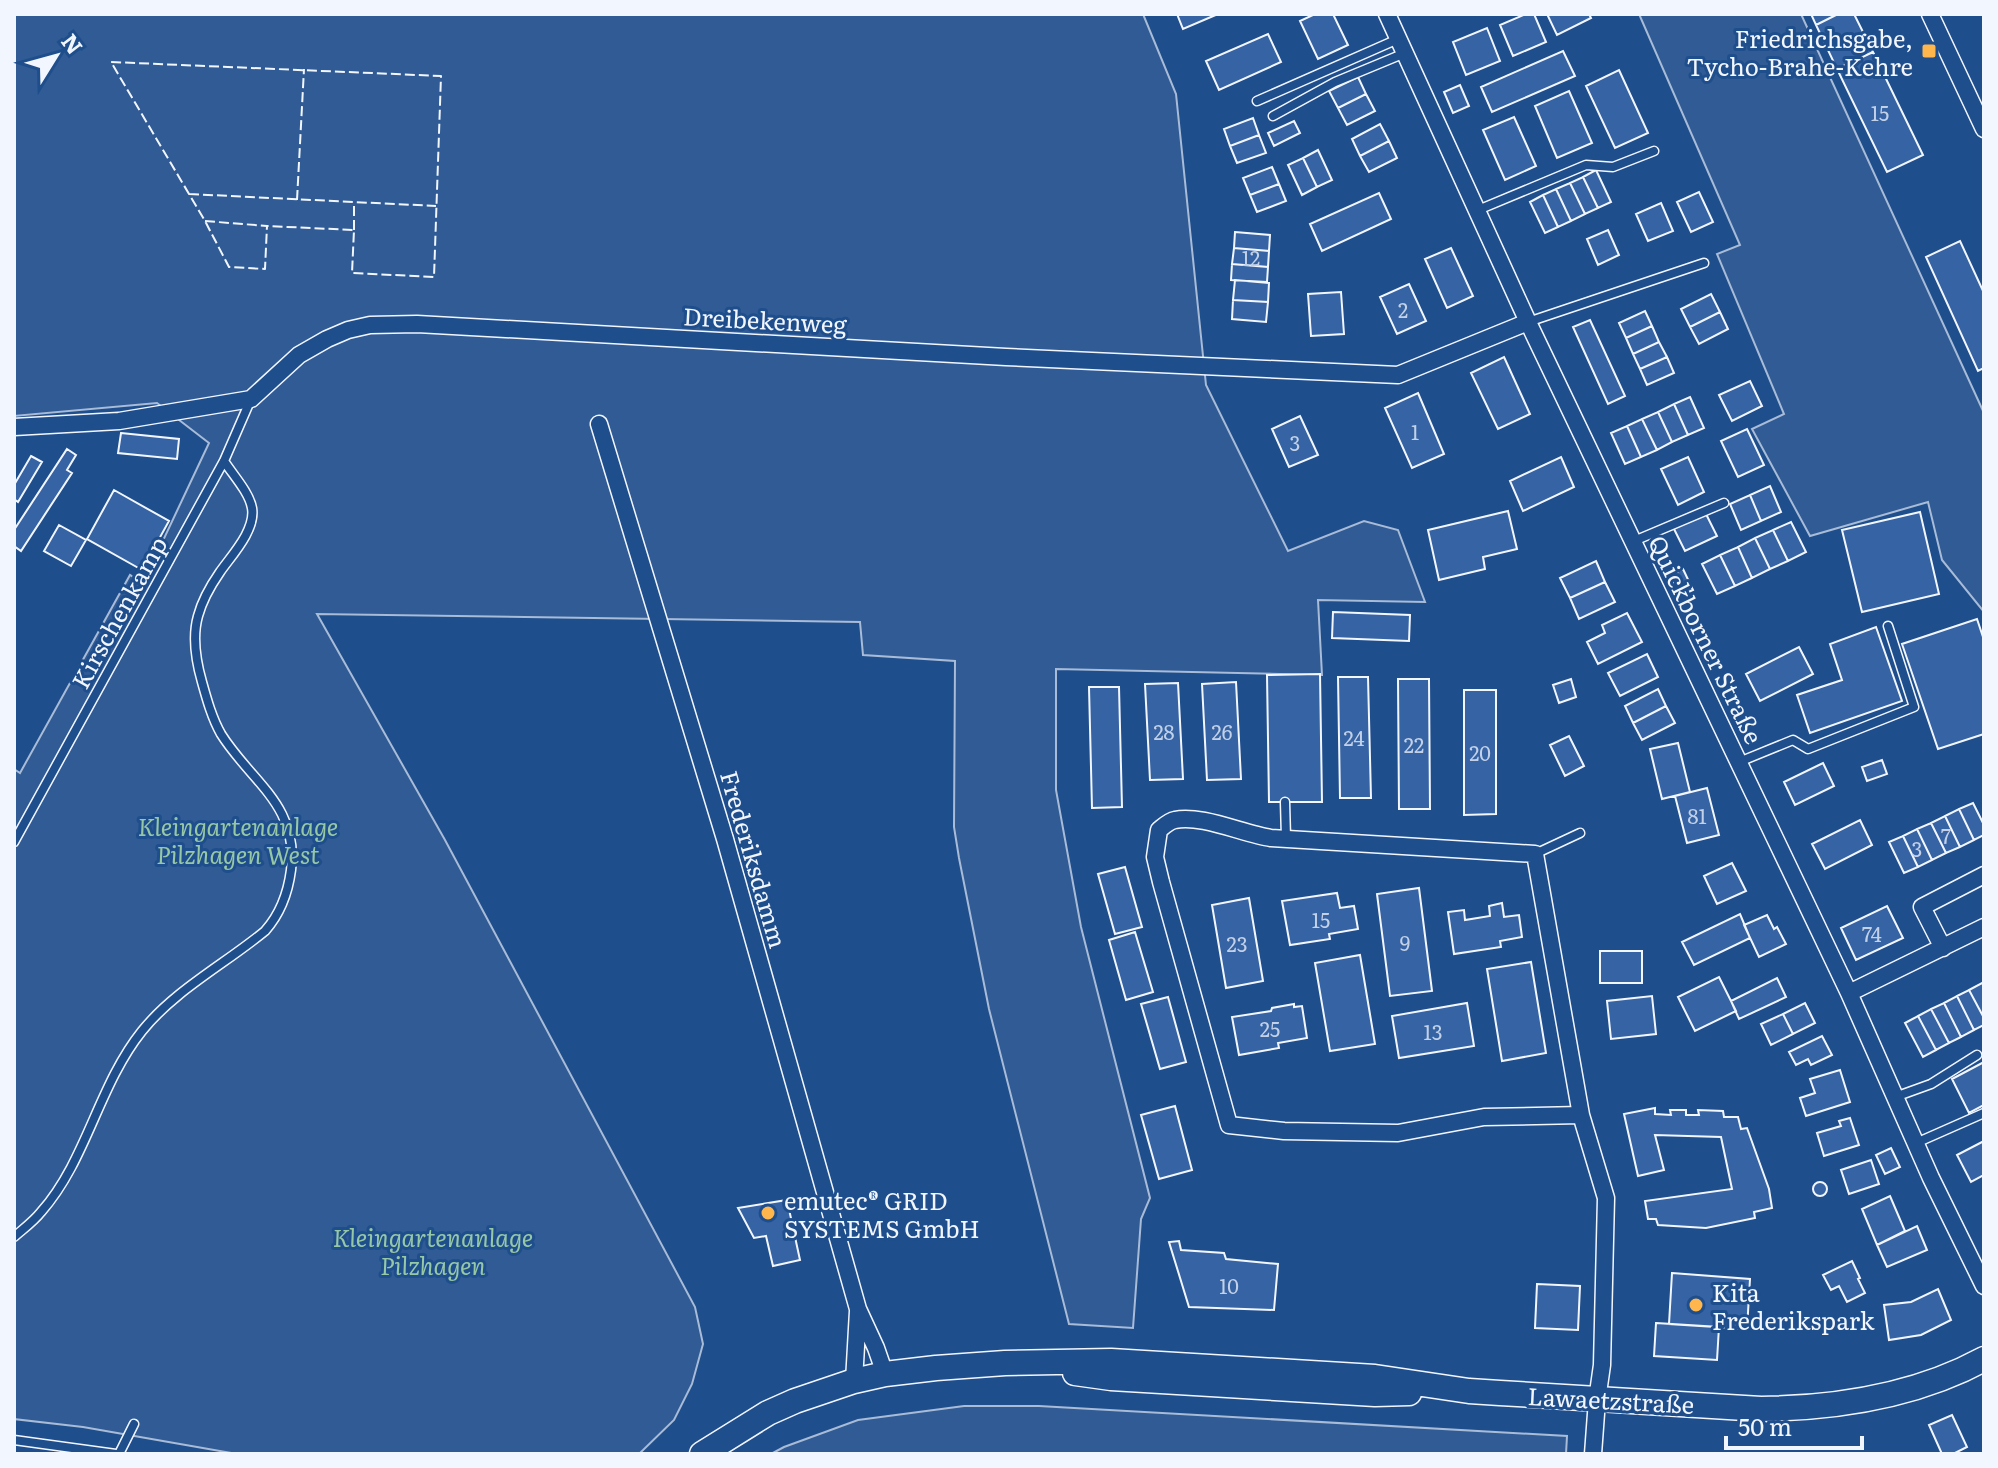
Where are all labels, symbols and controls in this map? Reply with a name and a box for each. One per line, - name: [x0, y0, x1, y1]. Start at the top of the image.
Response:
- north arrow: [16, 16, 96, 96]
- place label: Friedrichsgabe, Tycho-Brahe-Kehre: [1686, 20, 1913, 83]
- text: N: [54, 26, 92, 60]
- marker: Friedrichsgabe, Tycho-Brahe-Kehre: [1920, 42, 1938, 60]
- house number: 15: [1871, 97, 1889, 127]
- house number: 12: [1242, 242, 1260, 272]
- house number: 2: [1398, 294, 1408, 324]
- street label: Dreibekenweg: [682, 297, 848, 341]
- house number: 1: [1411, 416, 1419, 446]
- house number: 3: [1290, 427, 1300, 457]
- street label: Quickborner Straße: [1641, 529, 1773, 749]
- street label: Kirschenkamp: [62, 530, 174, 694]
- house number: 28: [1153, 716, 1175, 746]
- house number: 26: [1212, 716, 1233, 746]
- house number: 24: [1343, 722, 1365, 752]
- house number: 22: [1404, 729, 1424, 759]
- house number: 20: [1469, 737, 1491, 767]
- street label: Frederiksdamm: [713, 766, 797, 952]
- house number: 81: [1687, 800, 1707, 830]
- park label: Kleingartenanlage Pilzhagen West: [138, 808, 338, 871]
- house number: 7: [1941, 820, 1951, 850]
- house number: 3: [1912, 833, 1922, 863]
- house number: 15: [1312, 904, 1330, 934]
- house number: 74: [1862, 918, 1882, 948]
- house number: 9: [1400, 927, 1410, 957]
- house number: 23: [1227, 928, 1247, 958]
- house number: 25: [1260, 1013, 1280, 1043]
- house number: 13: [1424, 1016, 1442, 1046]
- place label: emutec® GRID SYSTEMS GmbH: [784, 1182, 980, 1245]
- marker: emutec® GRID SYSTEMS GmbH: [759, 1204, 777, 1222]
- park label: Kleingartenanlage Pilzhagen: [333, 1219, 533, 1282]
- house number: 10: [1219, 1270, 1239, 1300]
- place label: Kita Frederikspark: [1712, 1274, 1875, 1337]
- marker: Kita Frederikspark: [1687, 1296, 1705, 1314]
- street label: Lawaetzstraße: [1527, 1377, 1695, 1421]
- scale bar: [1726, 1400, 1862, 1450]
- text: 50 m: [1738, 1408, 1792, 1443]

